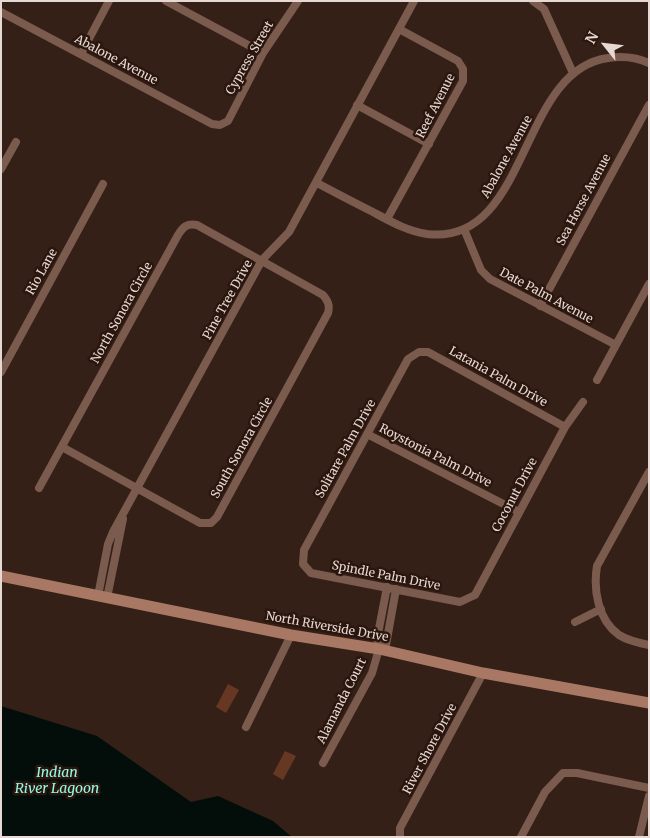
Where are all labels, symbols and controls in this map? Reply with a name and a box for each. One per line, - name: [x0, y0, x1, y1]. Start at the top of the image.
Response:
- street label: Cypress Street: [223, 19, 277, 97]
- north arrow: [580, 20, 630, 70]
- text: N: [581, 29, 602, 47]
- street label: Abalone Avenue: [72, 32, 160, 88]
- street label: Reef Avenue: [414, 71, 458, 141]
- street label: Abalone Avenue: [478, 113, 536, 201]
- street label: Sea Horse Avenue: [554, 152, 614, 248]
- street label: Rio Lane: [23, 246, 61, 298]
- street label: Pine Tree Drive: [200, 258, 256, 342]
- street label: North Sonora Circle: [88, 260, 156, 366]
- street label: Date Palm Avenue: [497, 265, 595, 327]
- street label: Latania Palm Drive: [446, 344, 550, 410]
- street label: South Sonora Circle: [208, 395, 276, 501]
- street label: Solitare Palm Drive: [313, 397, 379, 501]
- street label: Roystonia Palm Drive: [376, 421, 494, 491]
- street label: Coconut Drive: [489, 456, 541, 534]
- street label: Spindle Palm Drive: [331, 558, 441, 594]
- street label: North Riverside Drive: [264, 609, 390, 645]
- street label: Alamanda Court: [314, 656, 370, 746]
- street label: River Shore Drive: [400, 701, 460, 797]
- water label: Indian River Lagoon: [15, 765, 99, 798]

